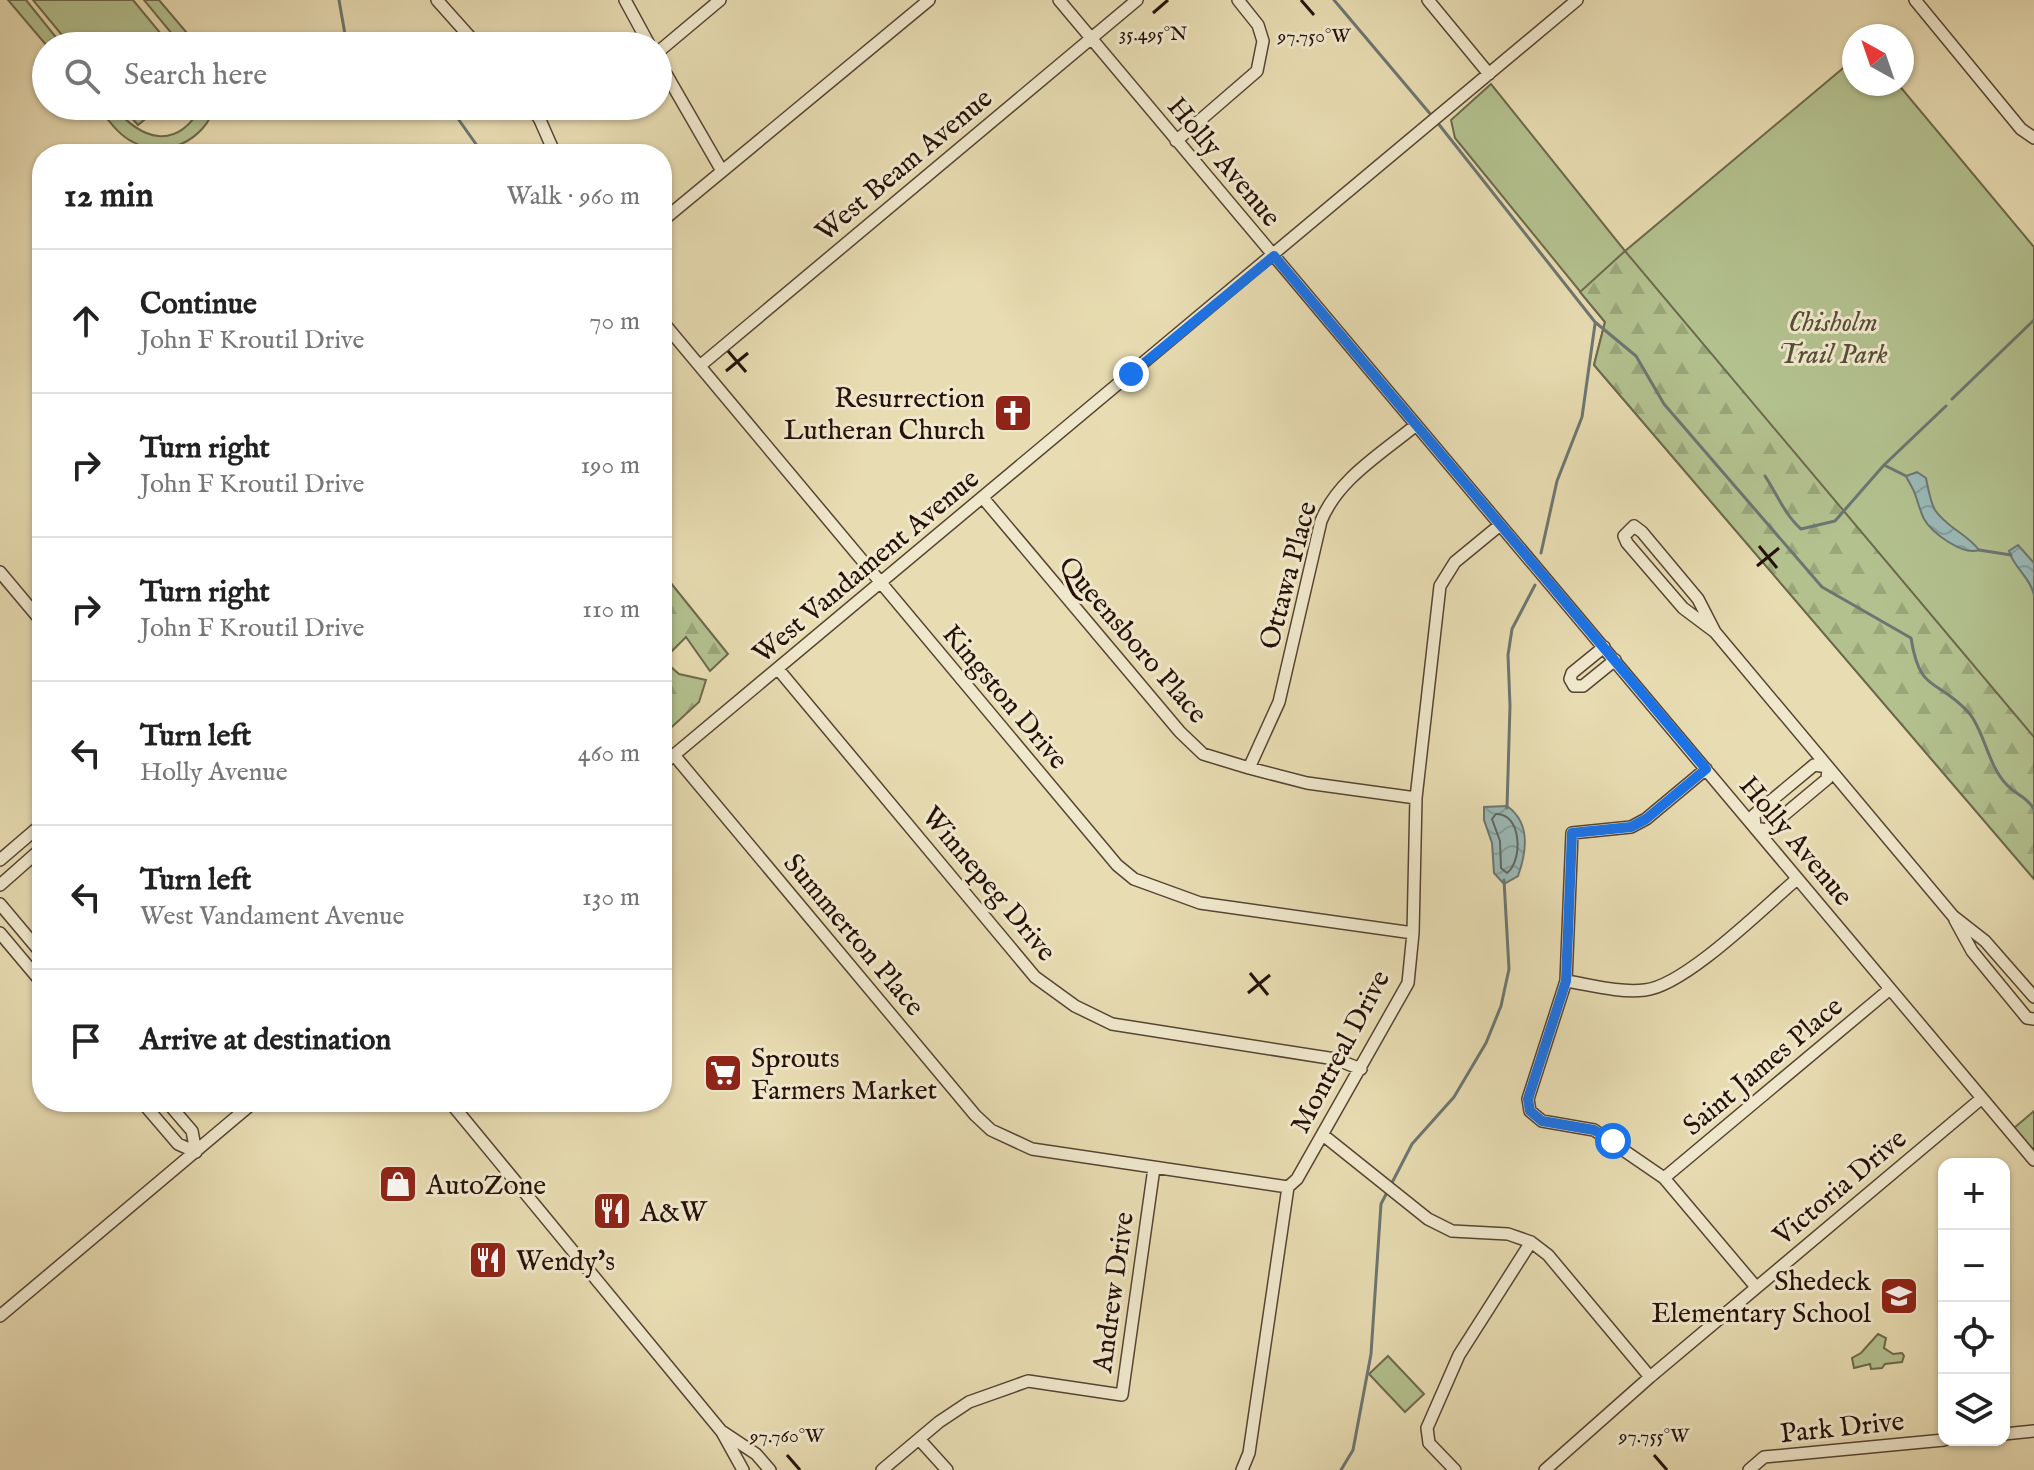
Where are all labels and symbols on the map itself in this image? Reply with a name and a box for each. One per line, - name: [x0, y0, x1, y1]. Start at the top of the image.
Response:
- text: 35.495°N: [1119, 22, 1187, 47]
- text: 97.750°W: [1276, 24, 1351, 49]
- north arrow: [1842, 24, 1914, 96]
- street label: West Beam Avenue: [809, 82, 1000, 250]
- street label: Holly Avenue: [1159, 90, 1288, 235]
- park label: Chisholm Trail Park: [1778, 306, 1888, 373]
- route end: [1113, 356, 1149, 392]
- place label: Resurrection Lutheran Church: [783, 382, 985, 449]
- church icon: Resurrection Lutheran Church: [992, 392, 1034, 434]
- street label: West Vandament Avenue: [746, 462, 987, 672]
- street label: Ottawa Place: [1253, 498, 1326, 653]
- street label: Queensboro Place: [1050, 550, 1214, 732]
- street label: Kingston Drive: [933, 618, 1075, 777]
- street label: Holly Avenue: [1731, 769, 1860, 914]
- street label: Winnepeg Drive: [913, 800, 1063, 969]
- street label: Summerton Place: [775, 847, 931, 1024]
- street label: Montreal Drive: [1284, 964, 1399, 1140]
- street label: Saint James Place: [1676, 990, 1851, 1144]
- place label: Sprouts Farmers Market: [751, 1042, 938, 1109]
- supermarket icon: Sprouts Farmers Market: [702, 1052, 744, 1094]
- street label: Victoria Drive: [1766, 1122, 1915, 1254]
- route start: [1595, 1123, 1631, 1159]
- shop icon: AutoZone: [377, 1163, 419, 1205]
- place label: AutoZone: [425, 1169, 546, 1204]
- restaurant icon: A&W: [591, 1190, 633, 1232]
- place label: A&W: [639, 1196, 708, 1231]
- street label: Andrew Drive: [1086, 1210, 1143, 1376]
- restaurant icon: Wendy's: [467, 1239, 509, 1281]
- place label: Wendy's: [516, 1245, 615, 1280]
- place label: Shedeck Elementary School: [1651, 1265, 1872, 1332]
- school or university icon: Shedeck Elementary School: [1878, 1275, 1920, 1317]
- street label: Park Drive: [1778, 1405, 1906, 1452]
- text: 97.760°W: [749, 1424, 825, 1449]
- text: 97.755°W: [1618, 1424, 1690, 1449]

